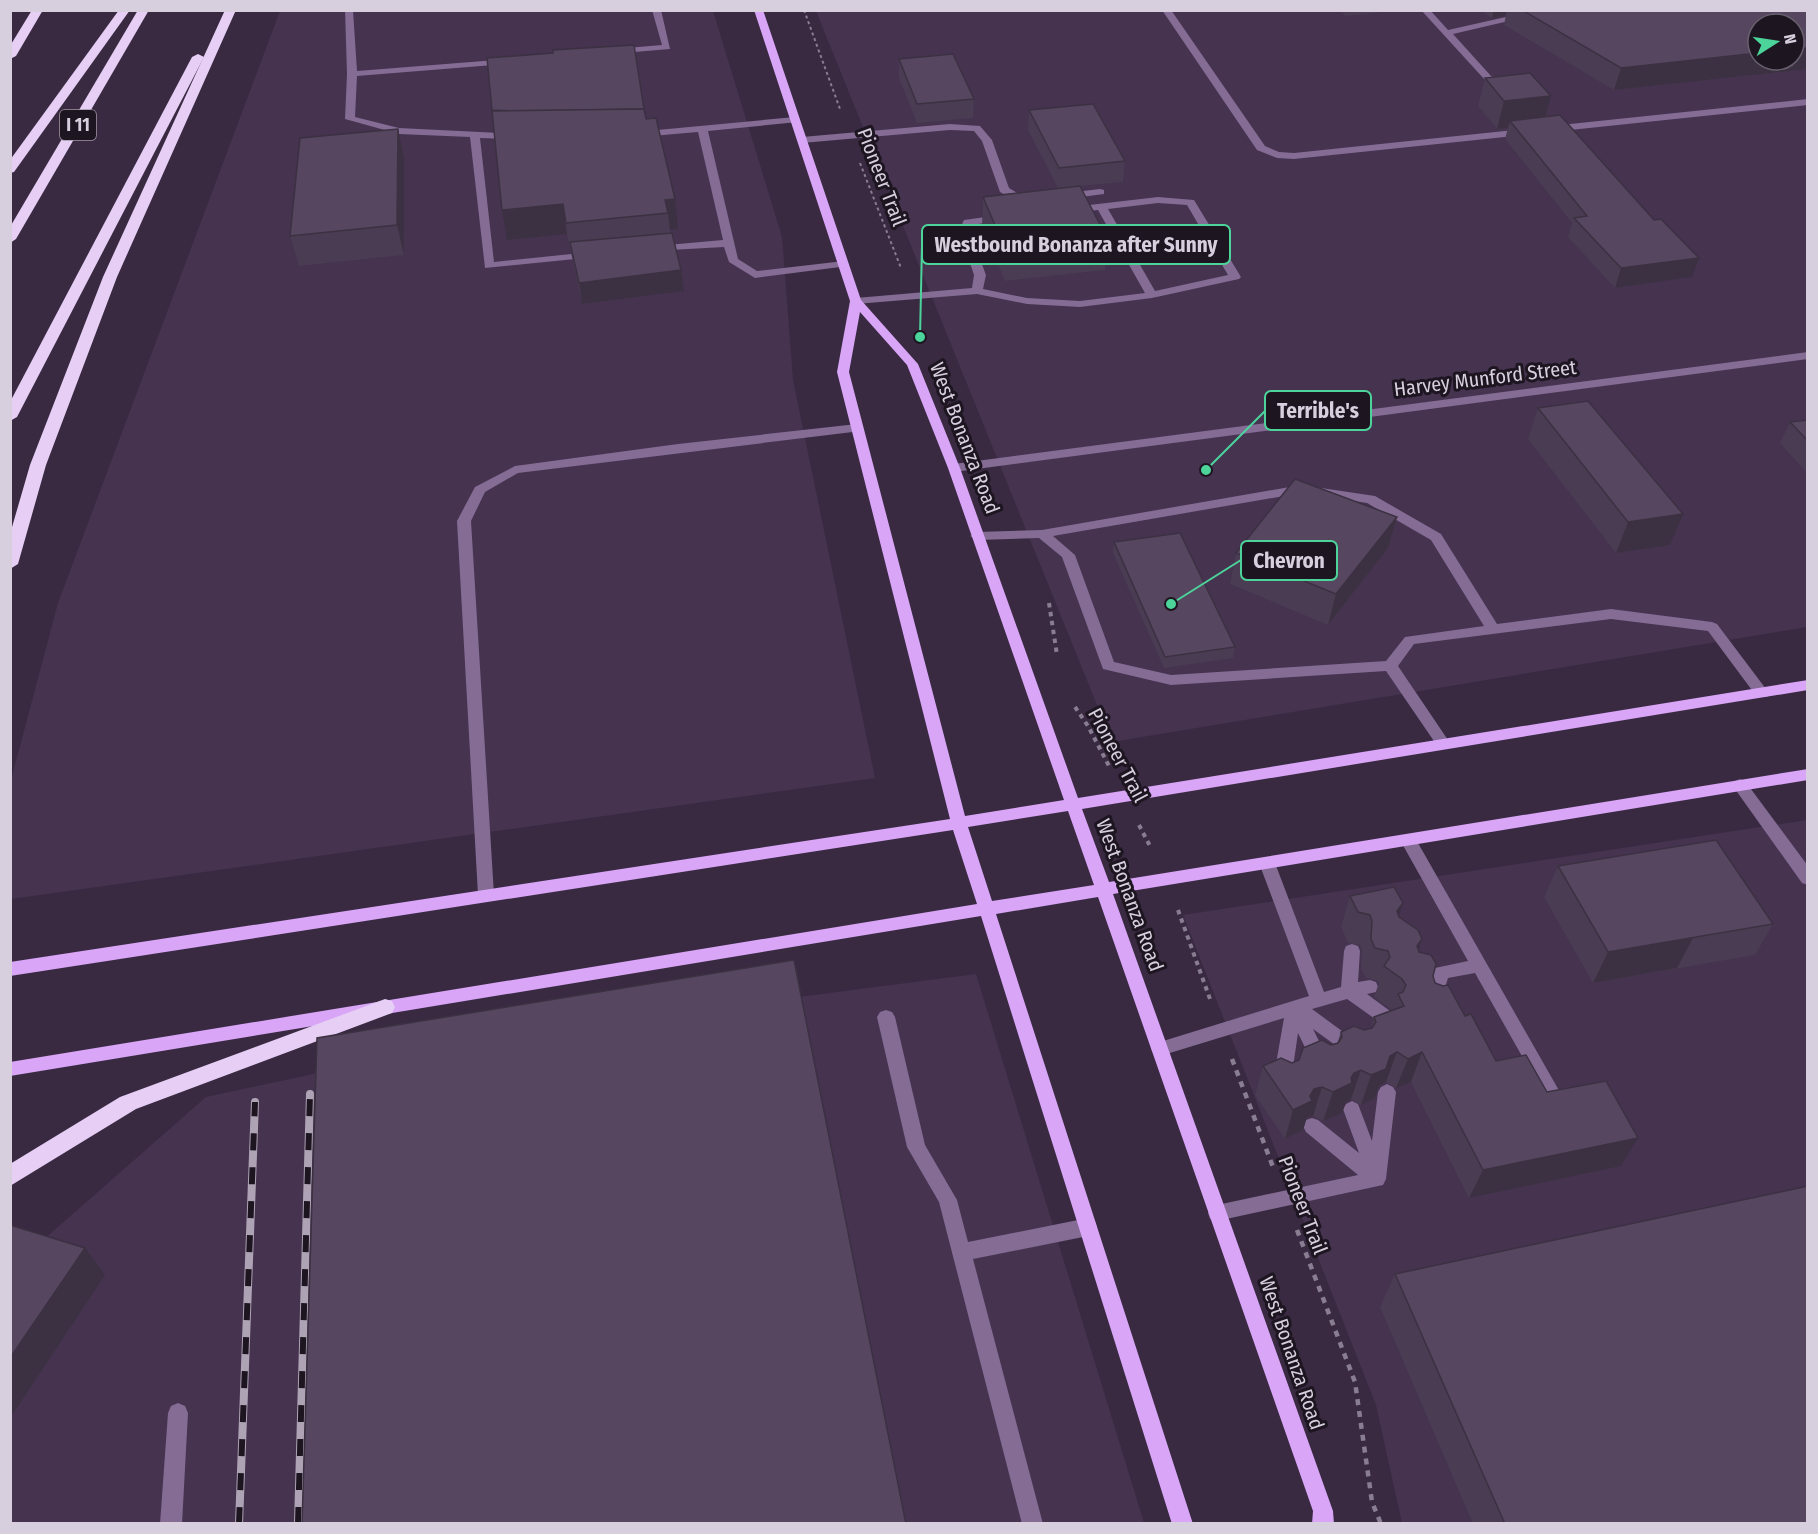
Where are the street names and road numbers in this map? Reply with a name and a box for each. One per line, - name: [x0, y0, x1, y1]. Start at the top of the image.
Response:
- road number: I 11: [60, 110, 96, 140]
- street label: Pioneer Trail: [852, 125, 912, 229]
- street label: Harvey Munford Street: [1392, 355, 1578, 401]
- street label: West Bonanza Road: [925, 359, 1005, 517]
- street label: Pioneer Trail: [1083, 704, 1153, 806]
- street label: West Bonanza Road: [1091, 816, 1169, 974]
- street label: Pioneer Trail: [1273, 1153, 1333, 1257]
- street label: West Bonanza Road: [1255, 1273, 1329, 1433]

